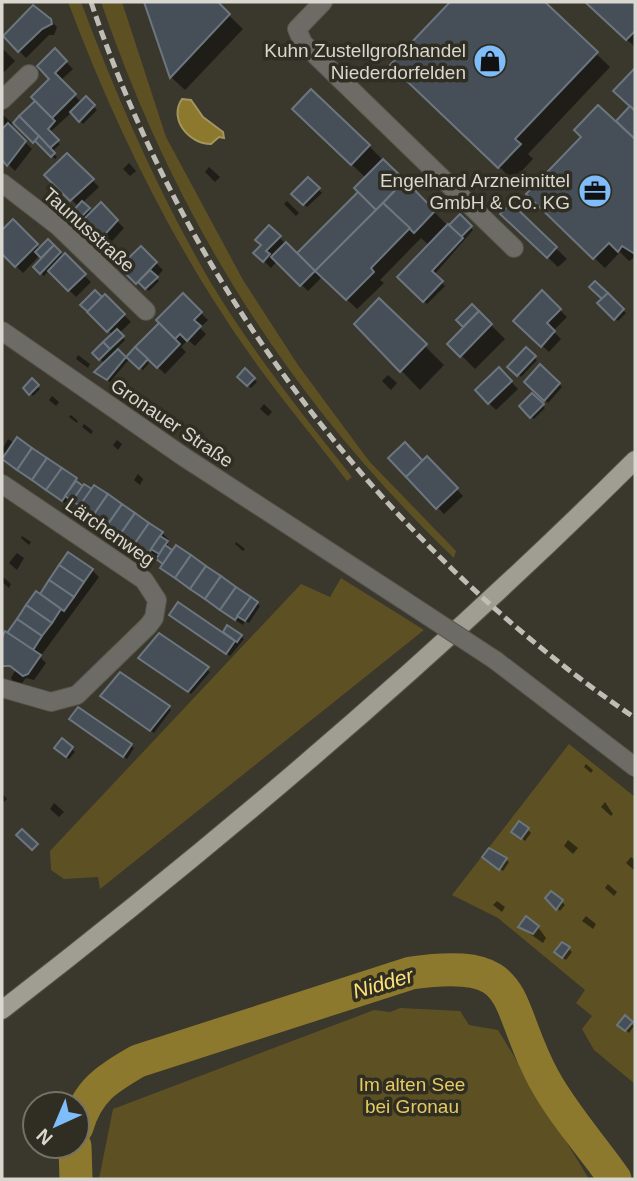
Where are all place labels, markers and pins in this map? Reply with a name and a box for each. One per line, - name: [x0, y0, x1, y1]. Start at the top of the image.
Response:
- place label: Kuhn Zustellgroßhandel Niederdorfelden: [264, 40, 466, 83]
- shop icon: Kuhn Zustellgroßhandel Niederdorfelden: [471, 42, 509, 80]
- place label: Engelhard Arzneimittel GmbH & Co. KG: [380, 170, 570, 213]
- office icon: Engelhard Arzneimittel GmbH & Co. KG: [576, 172, 614, 210]

